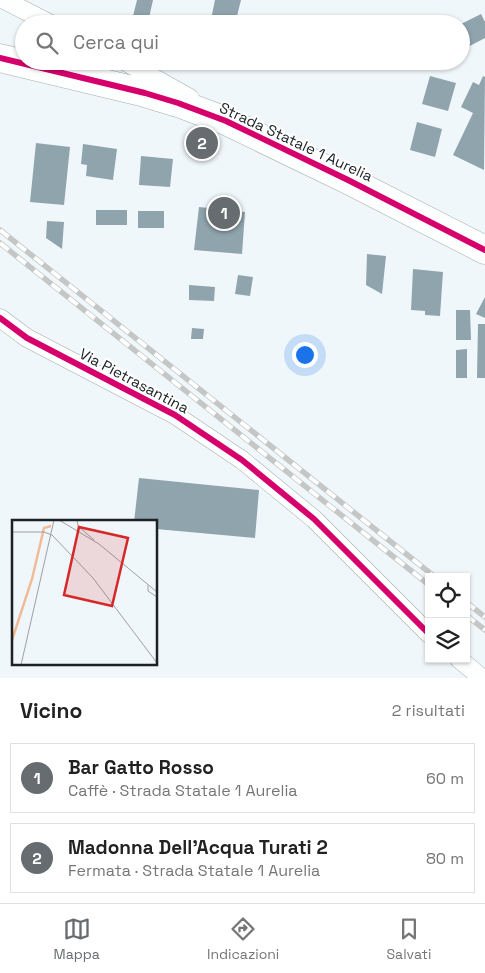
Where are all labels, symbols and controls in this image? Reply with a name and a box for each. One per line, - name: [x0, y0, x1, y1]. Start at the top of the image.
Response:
- search box: [15, 15, 470, 70]
- icon: search: [33, 29, 61, 57]
- text: Cerca qui: [73, 30, 159, 55]
- street label: Strada Statale 1 Aurelia: [217, 98, 376, 186]
- pin: 2: [186, 124, 218, 162]
- pin: 1: [208, 194, 240, 232]
- your location: [292, 342, 318, 368]
- street label: Via Pietrasantina: [76, 344, 193, 418]
- inset map: [12, 520, 158, 666]
- map controls: [425, 573, 470, 663]
- button: locate: [425, 573, 470, 618]
- button: layers: [425, 618, 470, 663]
- text: Vicino: [20, 697, 82, 724]
- text: 2 risultati: [392, 700, 465, 721]
- text: Bar Gatto Rosso: [68, 755, 214, 780]
- text: 1: [33, 768, 41, 789]
- text: 60 m: [426, 768, 464, 789]
- text: Caffè · Strada Statale 1 Aurelia: [68, 780, 298, 801]
- text: Madonna Dell'Acqua Turati 2: [68, 835, 328, 860]
- text: 2: [32, 848, 42, 869]
- text: 80 m: [426, 848, 464, 869]
- text: Fermata · Strada Statale 1 Aurelia: [68, 860, 320, 881]
- tab: Mappa: [54, 915, 100, 963]
- tab: Indicazioni: [207, 915, 279, 963]
- tab: Salvati: [387, 915, 431, 963]

